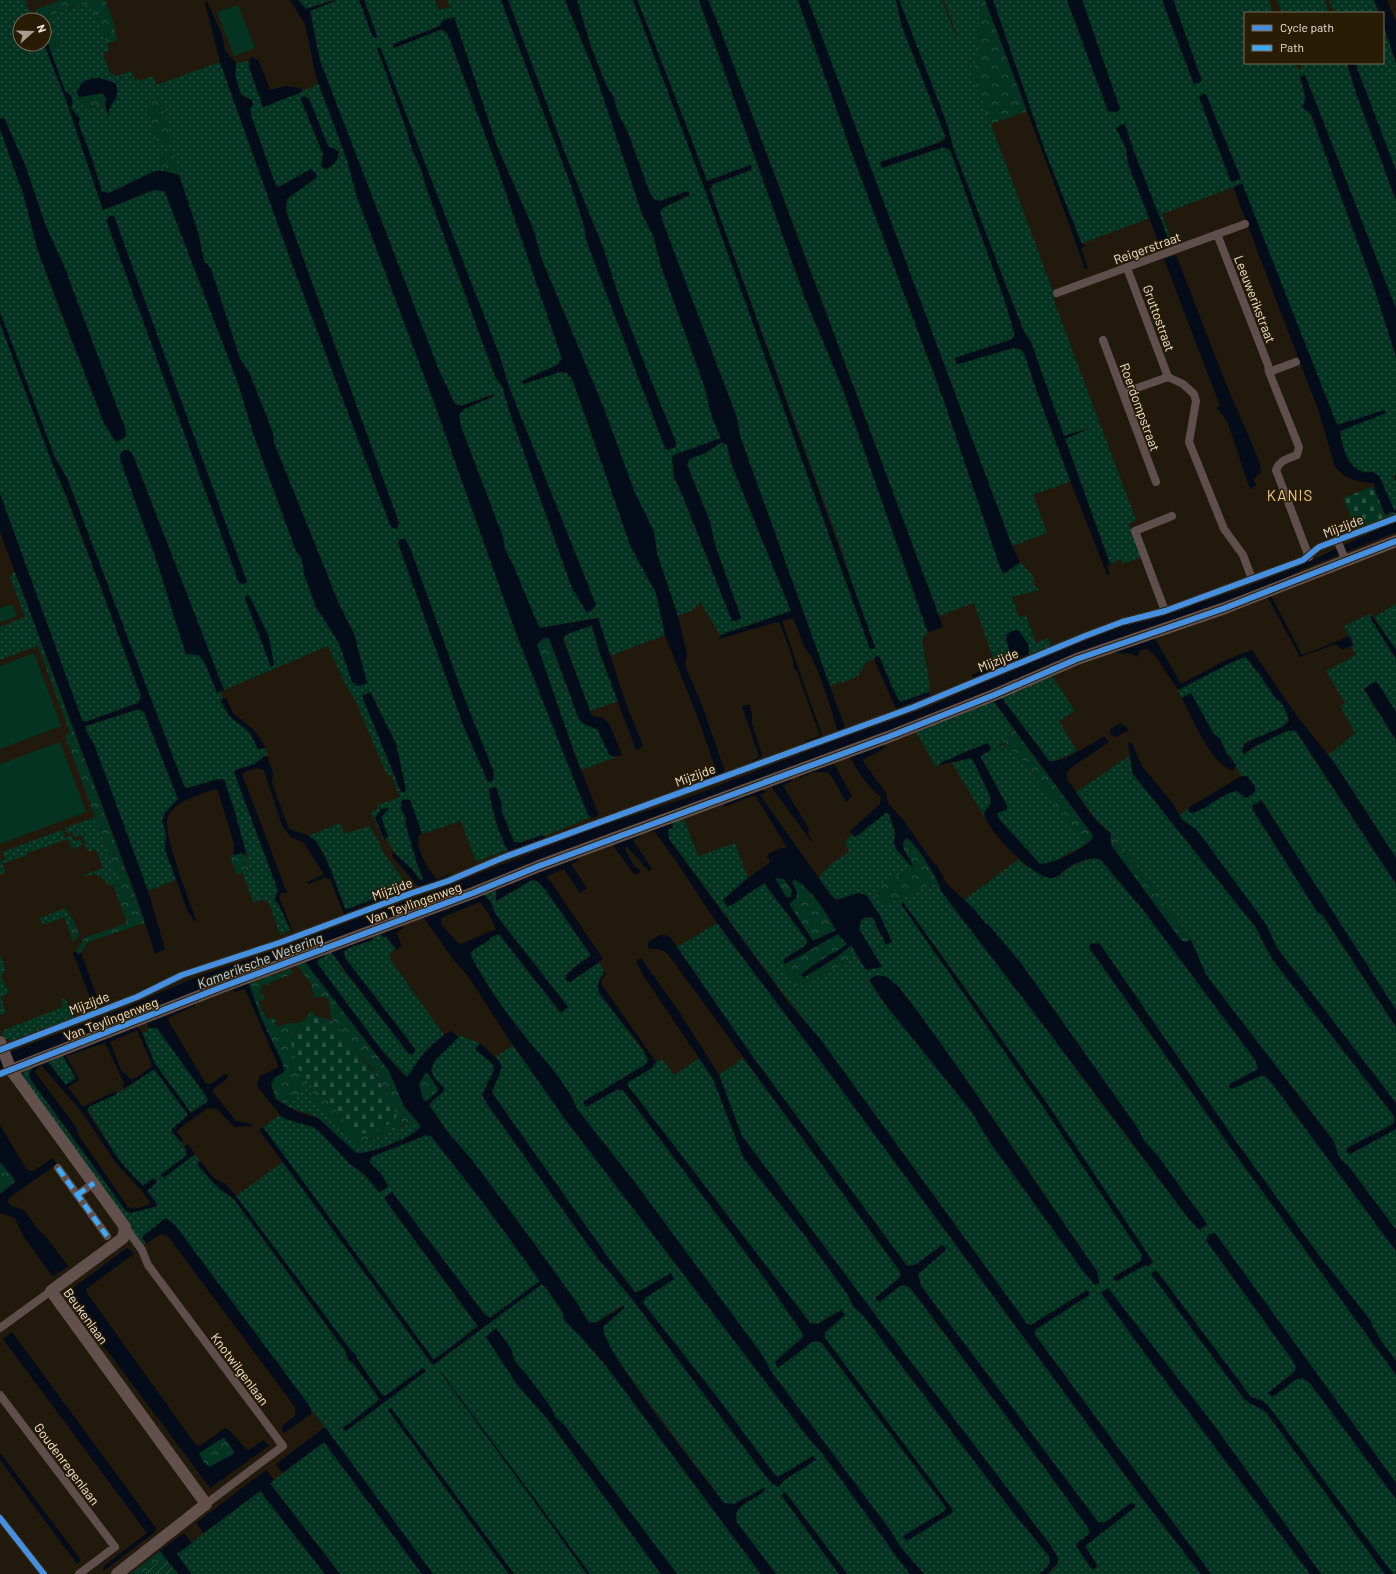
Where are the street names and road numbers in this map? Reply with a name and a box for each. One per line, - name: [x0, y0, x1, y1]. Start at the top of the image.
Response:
- street label: Reigerstraat: [1111, 228, 1183, 268]
- street label: Leeuwerikstraat: [1231, 253, 1279, 345]
- street label: Gruttostraat: [1140, 283, 1178, 353]
- street label: Roerdompstraat: [1117, 361, 1163, 453]
- street label: Mijzijde: [1320, 511, 1366, 541]
- street label: Mijzijde: [975, 645, 1021, 675]
- street label: Mijzijde: [672, 760, 718, 790]
- street label: Mijzijde: [369, 874, 415, 904]
- street label: Van Teylingenweg: [364, 878, 464, 928]
- street label: Mijzijde: [66, 988, 112, 1018]
- street label: Van Teylingenweg: [62, 994, 160, 1044]
- street label: Beukenlaan: [60, 1285, 112, 1347]
- street label: Knotwilgenlaan: [208, 1330, 272, 1408]
- street label: Goudenregenlaan: [31, 1420, 103, 1508]

